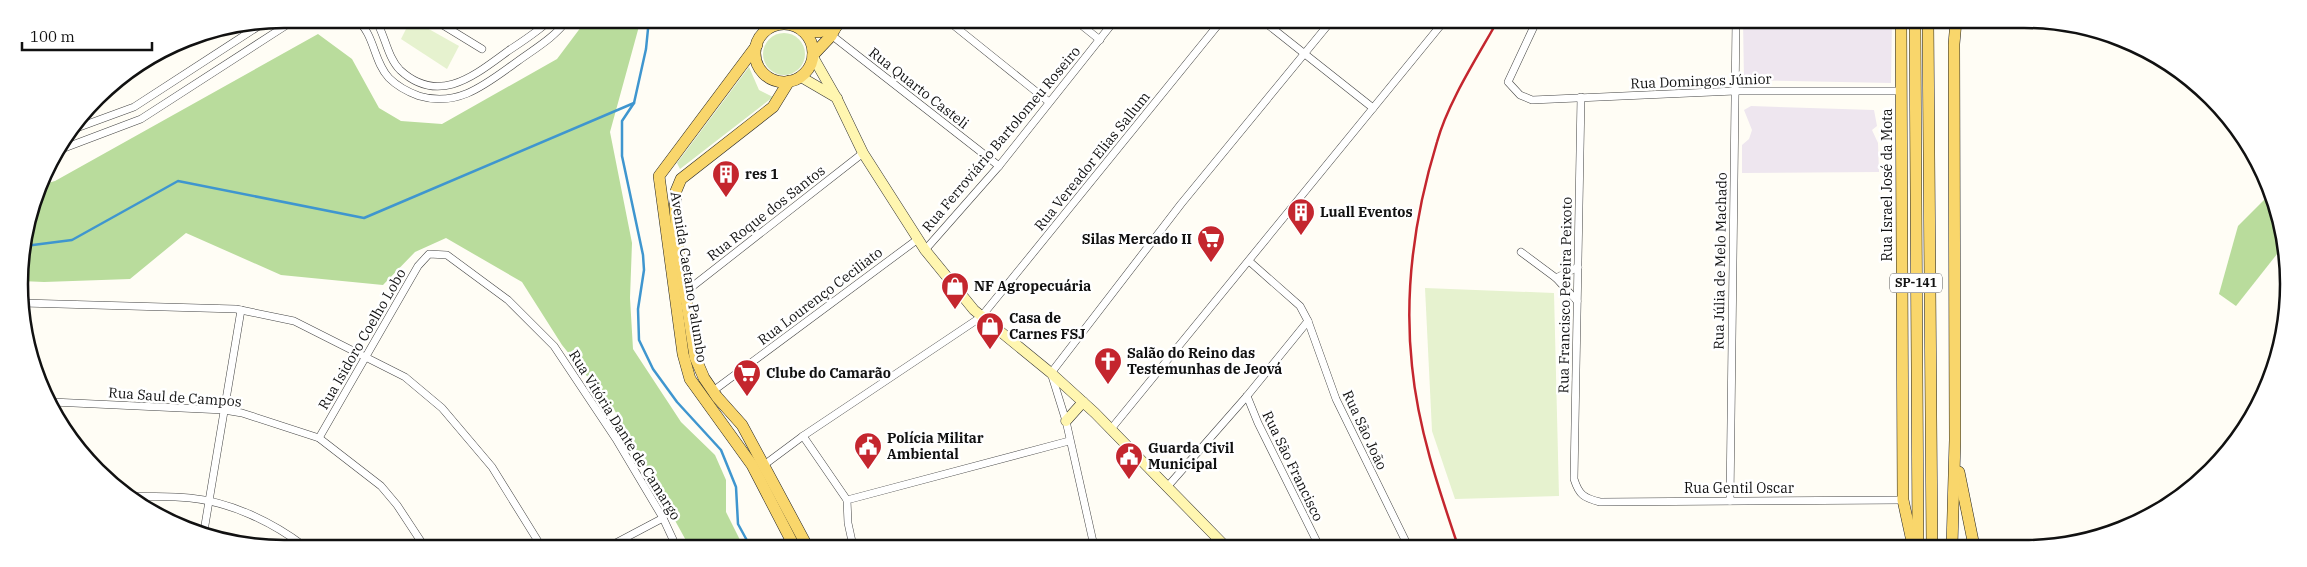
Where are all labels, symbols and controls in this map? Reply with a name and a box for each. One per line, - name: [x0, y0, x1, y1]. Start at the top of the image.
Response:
- scale bar: [22, 20, 152, 52]
- text: 100 m: [30, 27, 75, 46]
- street label: Rua Ferroviário Bartolomeu Roseiro: [918, 42, 1084, 236]
- street label: Rua Quarto Casteli: [865, 43, 973, 133]
- street label: Rua Domingos Júnior: [1630, 70, 1773, 92]
- street label: Rua Vereador Elias Sallum: [1030, 88, 1154, 234]
- street label: Rua Israel José da Mota: [1878, 108, 1896, 262]
- building icon: res 1: [711, 159, 741, 198]
- street label: Rua Roque dos Santos: [703, 161, 829, 265]
- place label: res 1: [745, 165, 779, 183]
- street label: Rua Júlia de Melo Machado: [1709, 172, 1731, 350]
- street label: Avenida Caetano Palumbo: [667, 190, 711, 364]
- street label: Rua Francisco Pereira Peixoto: [1554, 196, 1576, 394]
- building icon: Luall Eventos: [1286, 197, 1316, 236]
- place label: Luall Eventos: [1320, 203, 1413, 221]
- supermarket icon: Silas Mercado II: [1196, 224, 1226, 263]
- place label: Silas Mercado II: [1082, 230, 1192, 248]
- street label: Rua Lourenço Ceciliato: [754, 243, 886, 349]
- street label: Rua Isidoro Coelho Lobo: [314, 265, 410, 413]
- shop icon: NF Agropecuária: [940, 271, 970, 310]
- road number: SP-141: [1890, 274, 1942, 292]
- place label: NF Agropecuária: [974, 277, 1091, 295]
- place label: Casa de Carnes FSJ: [1009, 309, 1086, 343]
- shop icon: Casa de Carnes FSJ: [975, 311, 1005, 350]
- place label: Salão do Reino das Testemunhas de Jeová: [1127, 344, 1282, 378]
- church icon: Salão do Reino das Testemunhas de Jeová: [1093, 346, 1123, 385]
- street label: Rua Vitória Dante de Camargo: [565, 347, 685, 524]
- supermarket icon: Clube do Camarão: [732, 358, 762, 397]
- place label: Clube do Camarão: [766, 364, 891, 382]
- street label: Rua Saul de Campos: [108, 383, 242, 411]
- street label: Rua São João: [1339, 387, 1391, 473]
- street label: Rua São Francisco: [1258, 408, 1328, 524]
- place label: Polícia Militar Ambiental: [887, 429, 984, 463]
- public building icon: Polícia Militar Ambiental: [853, 431, 883, 470]
- place label: Guarda Civil Municipal: [1148, 439, 1234, 473]
- public building icon: Guarda Civil Municipal: [1114, 441, 1144, 480]
- street label: Rua Gentil Oscar: [1684, 479, 1795, 497]

